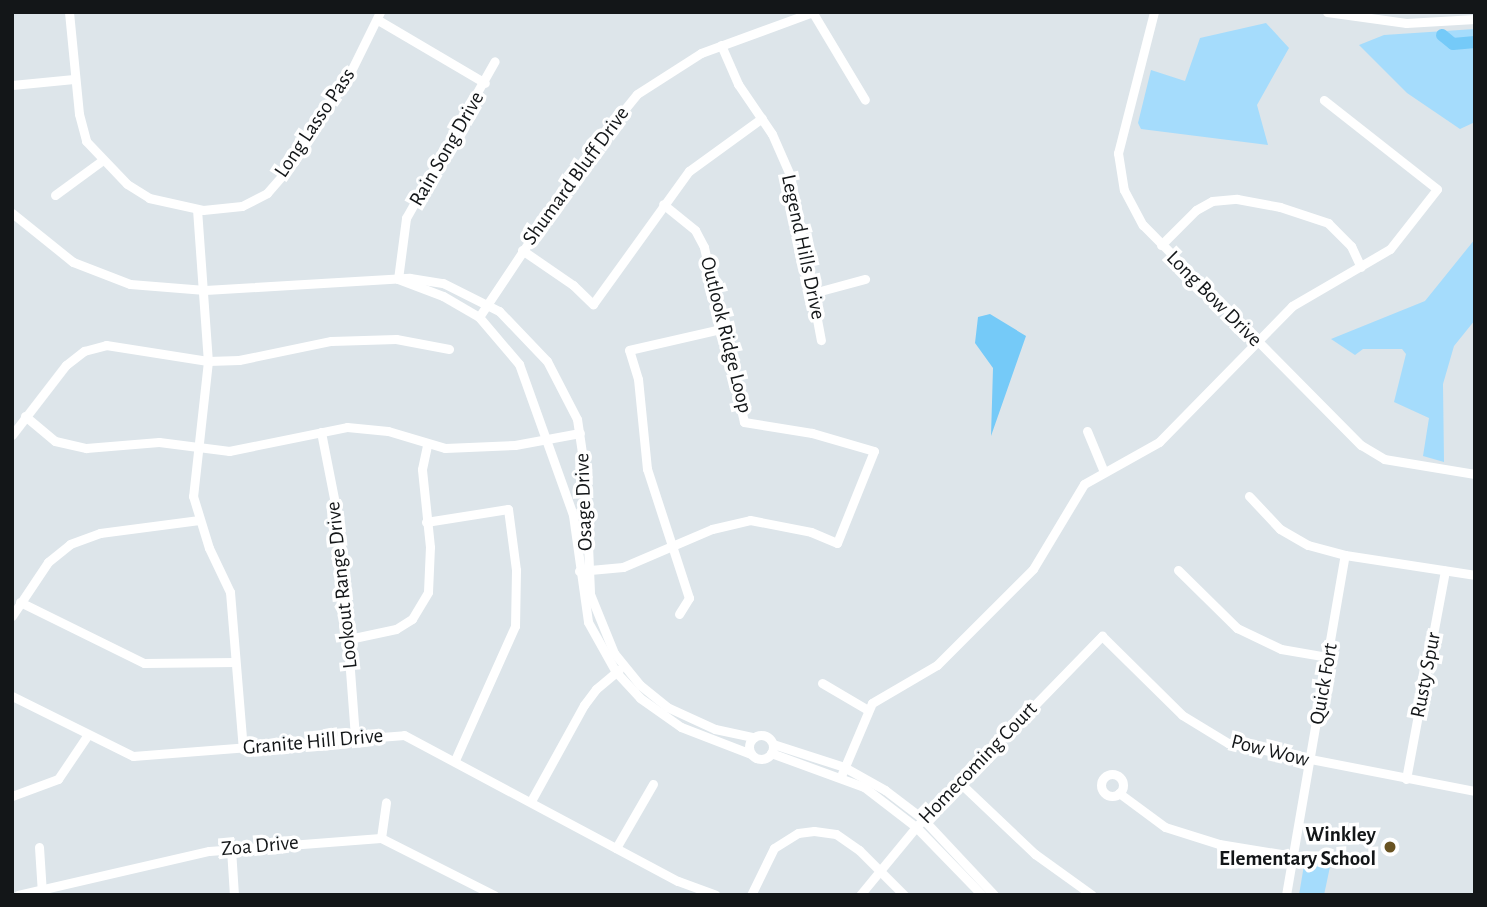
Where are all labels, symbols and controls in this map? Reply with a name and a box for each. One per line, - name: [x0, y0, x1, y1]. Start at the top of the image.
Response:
- street label: Long Lasso Pass: [269, 64, 361, 182]
- street label: Rain Song Drive: [404, 87, 490, 211]
- street label: Shumard Bluff Drive: [517, 102, 635, 250]
- street label: Legend Hills Drive: [775, 172, 831, 322]
- street label: Long Bow Drive: [1161, 246, 1267, 352]
- street label: Outlook Ridge Loop: [694, 254, 758, 416]
- street label: Osage Drive: [570, 453, 598, 551]
- street label: Lookout Range Drive: [321, 500, 363, 670]
- street label: Rusty Spur: [1405, 630, 1447, 720]
- street label: Quick Fort: [1304, 641, 1344, 727]
- street label: Homecoming Court: [913, 697, 1043, 829]
- street label: Granite Hill Drive: [242, 723, 384, 761]
- street label: Pow Wow: [1228, 729, 1312, 773]
- place label: Winkley Elementary School: [1219, 822, 1376, 872]
- street label: Zoa Drive: [220, 830, 300, 862]
- marker: Winkley Elementary School: [1382, 839, 1398, 855]

